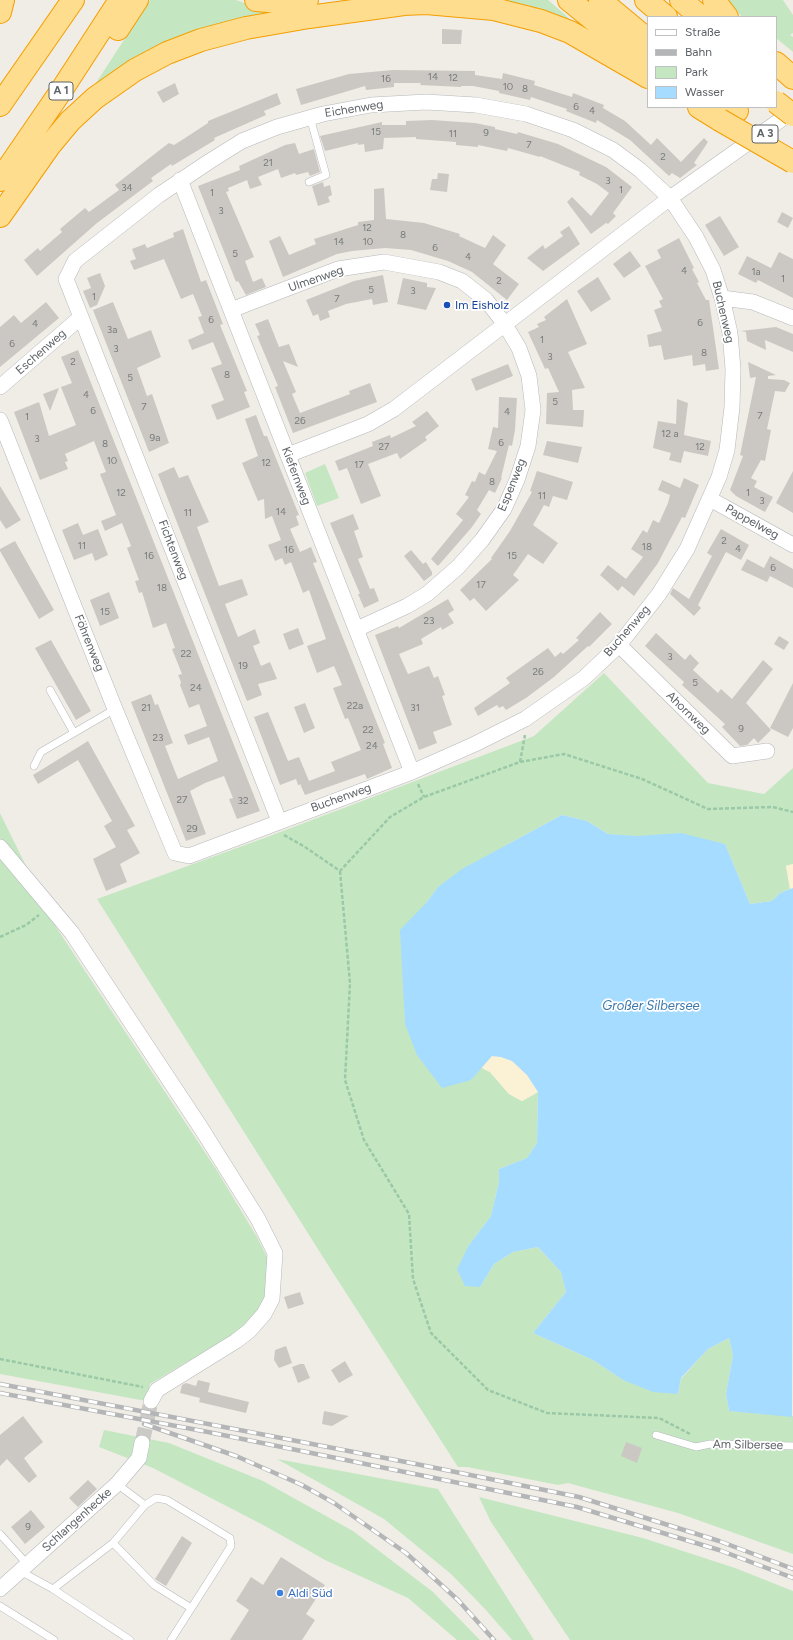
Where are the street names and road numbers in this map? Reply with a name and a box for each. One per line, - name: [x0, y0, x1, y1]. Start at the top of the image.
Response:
- road number: A 1: [49, 82, 73, 100]
- street label: Eichenweg: [324, 97, 384, 121]
- road number: A 3: [752, 125, 778, 143]
- street label: Ulmenweg: [287, 263, 345, 295]
- street label: Buchenweg: [709, 280, 737, 344]
- street label: Eschenweg: [13, 326, 69, 378]
- street label: Kiefernweg: [278, 445, 314, 507]
- street label: Espenweg: [495, 456, 529, 514]
- street label: Pappelweg: [723, 501, 781, 543]
- street label: Fichtenweg: [155, 518, 191, 582]
- street label: Buchenweg: [601, 602, 653, 660]
- street label: Föhrenweg: [71, 612, 107, 674]
- street label: Ahornweg: [663, 689, 713, 737]
- street label: Buchenweg: [309, 780, 373, 816]
- street label: Am Silbersee: [713, 1437, 783, 1453]
- street label: Schlangenhecke: [39, 1485, 115, 1555]

